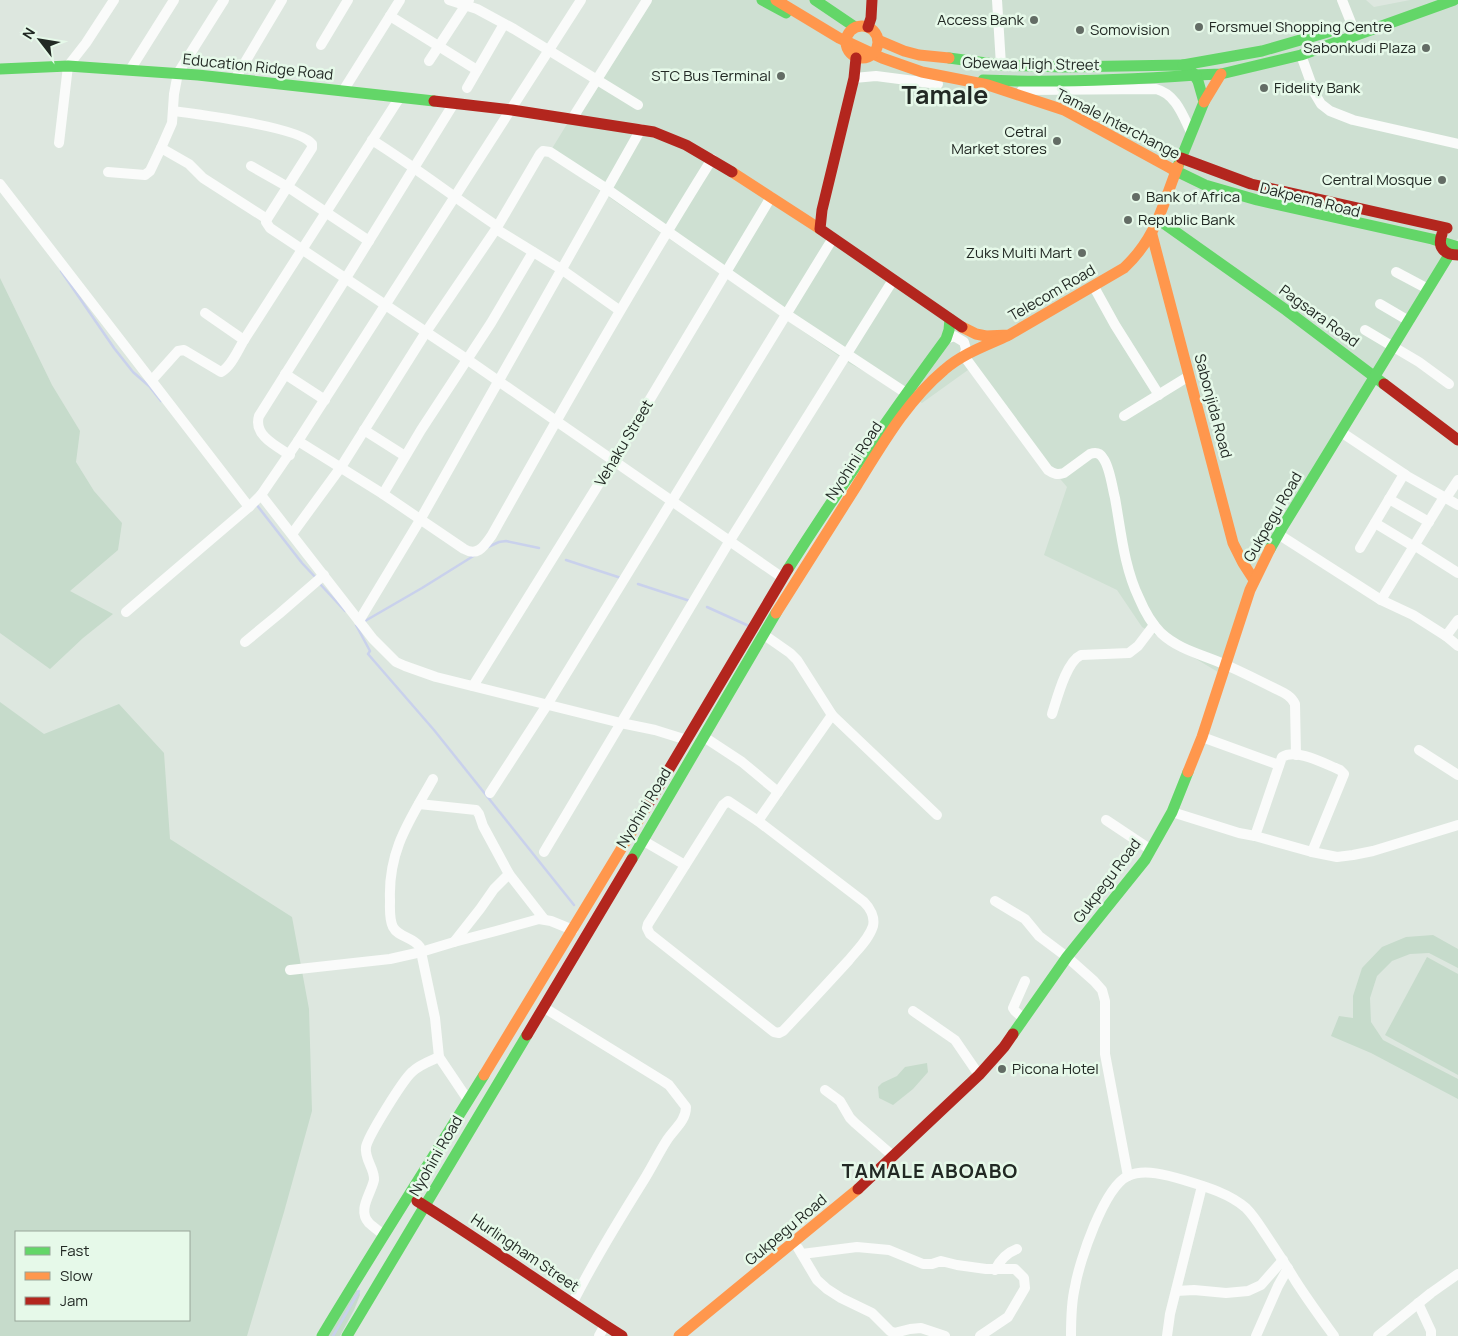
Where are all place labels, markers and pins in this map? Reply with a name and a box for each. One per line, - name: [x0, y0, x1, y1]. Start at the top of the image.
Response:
- place label: Access Bank: [937, 9, 1025, 30]
- marker: Access Bank: [1028, 14, 1040, 26]
- place label: Forsmuel Shopping Centre: [1209, 16, 1393, 37]
- place label: Somovision: [1090, 19, 1170, 40]
- marker: Forsmuel Shopping Centre: [1193, 21, 1205, 33]
- marker: Somovision: [1074, 24, 1086, 36]
- place label: Sabonkudi Plaza: [1303, 37, 1416, 58]
- marker: Sabonkudi Plaza: [1420, 42, 1432, 54]
- place label: STC Bus Terminal: [651, 65, 771, 86]
- marker: STC Bus Terminal: [775, 70, 787, 82]
- place label: Fidelity Bank: [1274, 77, 1361, 98]
- marker: Fidelity Bank: [1258, 82, 1270, 94]
- place label: Cetral Market stores: [951, 121, 1047, 159]
- marker: Cetral Market stores: [1051, 135, 1063, 147]
- place label: Central Mosque: [1322, 169, 1432, 190]
- marker: Central Mosque: [1436, 174, 1448, 186]
- place label: Bank of Africa: [1146, 186, 1240, 207]
- marker: Bank of Africa: [1130, 191, 1142, 203]
- place label: Republic Bank: [1138, 209, 1235, 230]
- marker: Republic Bank: [1122, 214, 1134, 226]
- place label: Zuks Multi Mart: [966, 242, 1072, 263]
- marker: Zuks Multi Mart: [1076, 247, 1088, 259]
- place label: Picona Hotel: [1012, 1058, 1099, 1079]
- marker: Picona Hotel: [996, 1063, 1008, 1075]

